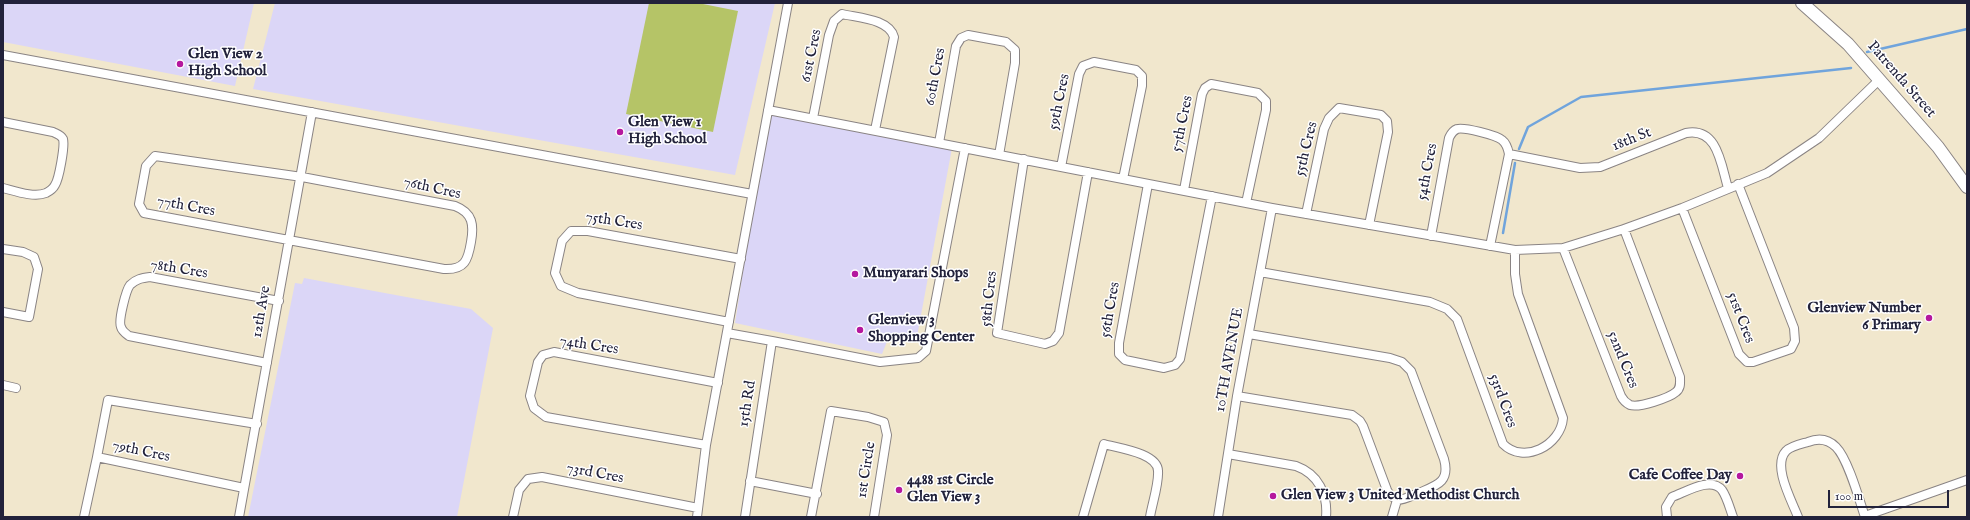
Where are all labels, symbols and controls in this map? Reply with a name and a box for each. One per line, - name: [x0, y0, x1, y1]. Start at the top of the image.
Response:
- street label: 61st Cres: [798, 28, 826, 84]
- street label: Patrenda Street: [1863, 38, 1939, 122]
- place label: Glen View 2 High School: [188, 46, 267, 81]
- street label: 60th Cres: [922, 47, 950, 107]
- marker: Glen View 2 High School: [175, 59, 185, 69]
- street label: 59th Cres: [1045, 72, 1075, 132]
- street label: 57th Cres: [1168, 94, 1198, 154]
- place label: Glen View 1 High School: [628, 114, 707, 149]
- street label: 55th Cres: [1292, 120, 1322, 178]
- street label: 18th St: [1610, 124, 1654, 156]
- marker: Glen View 1 High School: [615, 127, 625, 137]
- street label: 54th Cres: [1414, 142, 1442, 202]
- street label: 76th Cres: [402, 174, 462, 204]
- street label: 77th Cres: [155, 193, 217, 221]
- street label: 75th Cres: [584, 209, 644, 235]
- street label: 78th Cres: [149, 257, 209, 283]
- place label: Munyarari Shops: [863, 265, 968, 283]
- marker: Munyarari Shops: [850, 269, 860, 279]
- street label: 58th Cres: [978, 270, 1002, 328]
- street label: 56th Cres: [1097, 281, 1125, 339]
- street label: 12th Ave: [249, 285, 275, 339]
- street label: 51st Cres: [1722, 290, 1758, 346]
- place label: Glenview Number 6 Primary: [1807, 300, 1921, 335]
- street label: 10TH AVENUE: [1212, 306, 1248, 414]
- place label: Glenview 3 Shopping Center: [868, 312, 974, 347]
- marker: Glenview Number 6 Primary: [1924, 313, 1934, 323]
- marker: Glenview 3 Shopping Center: [855, 325, 865, 335]
- street label: 52nd Cres: [1602, 329, 1642, 391]
- street label: 74th Cres: [558, 332, 620, 360]
- street label: 53rd Cres: [1484, 372, 1520, 430]
- street label: 15th Rd: [735, 379, 761, 429]
- street label: 79th Cres: [111, 437, 171, 467]
- street label: 1st Circle: [854, 441, 880, 499]
- street label: 73rd Cres: [565, 460, 625, 488]
- place label: Cafe Coffee Day: [1629, 467, 1732, 485]
- marker: Cafe Coffee Day: [1735, 471, 1745, 481]
- place label: 4488 1st Circle Glen View 3: [907, 472, 994, 507]
- scale bar: [1830, 482, 1951, 508]
- marker: 4488 1st Circle Glen View 3: [894, 485, 904, 495]
- place label: Glen View 3 United Methodist Church: [1281, 487, 1519, 505]
- text: 100 m: [1835, 489, 1863, 504]
- marker: Glen View 3 United Methodist Church: [1268, 491, 1278, 501]

